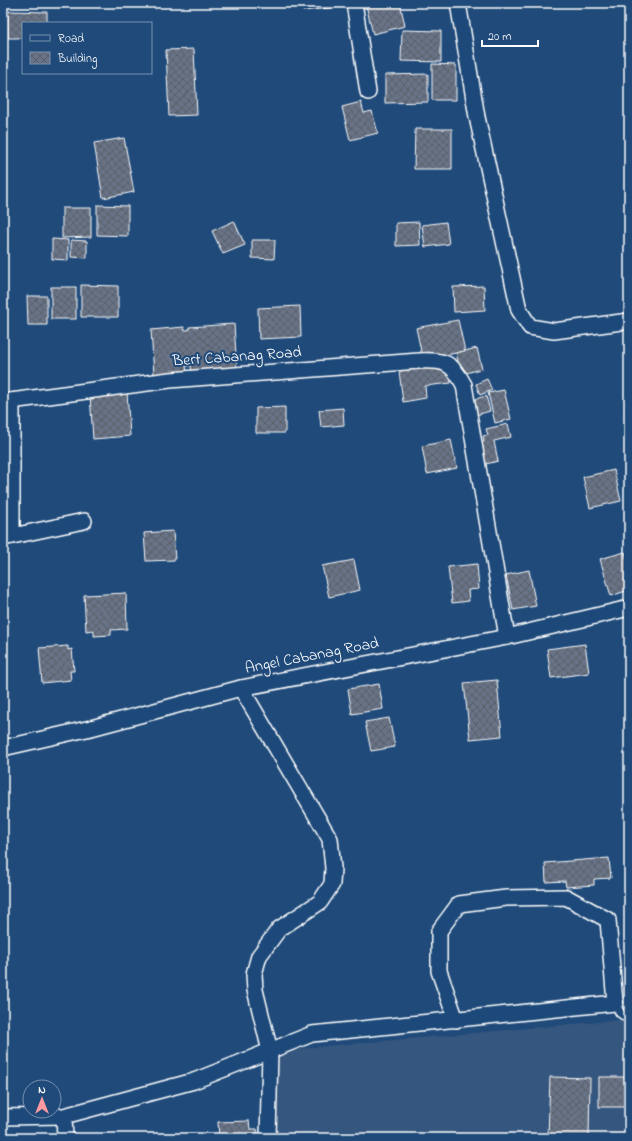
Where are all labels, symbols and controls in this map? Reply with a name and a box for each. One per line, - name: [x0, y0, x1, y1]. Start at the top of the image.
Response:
- legend: [22, 22, 152, 74]
- scale bar: [482, 22, 538, 48]
- text: 20 m: [488, 28, 511, 46]
- text: Road: [58, 30, 84, 48]
- text: Building: [57, 50, 97, 69]
- street label: Bert Cabanag Road: [171, 341, 302, 374]
- street label: Angel Cabanag Road: [243, 631, 381, 681]
- north arrow: [22, 1079, 62, 1119]
- text: N: [38, 1082, 46, 1098]

